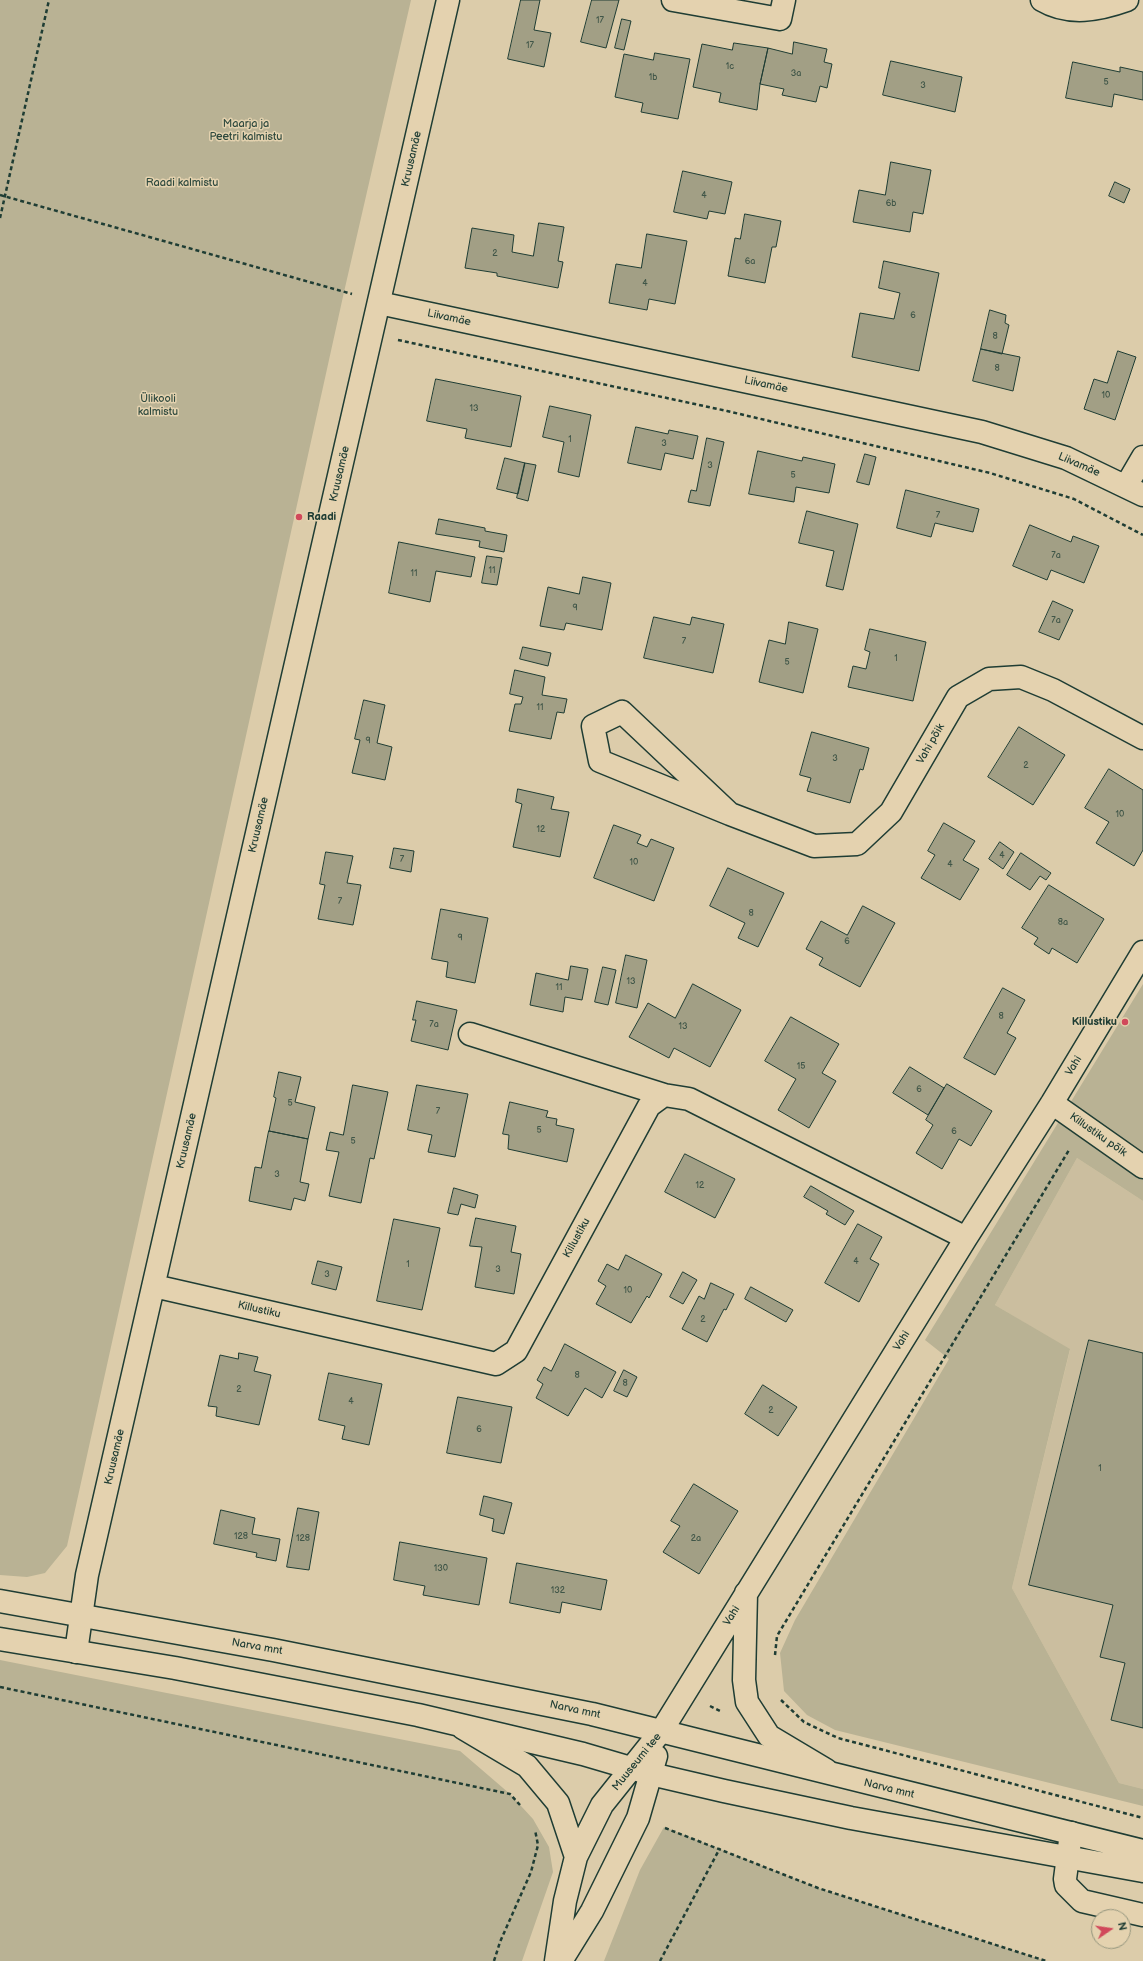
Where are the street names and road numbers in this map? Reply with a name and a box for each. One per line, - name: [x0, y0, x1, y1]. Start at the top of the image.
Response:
- street label: Kruusamäe: [399, 130, 425, 188]
- street label: Liivamäe: [426, 307, 472, 329]
- street label: Liivamäe: [743, 374, 789, 396]
- street label: Kruusamäe: [327, 445, 353, 503]
- street label: Liivamäe: [1056, 450, 1102, 480]
- street label: Vahi põik: [914, 721, 948, 767]
- street label: Kruusamäe: [246, 796, 272, 854]
- street label: Vahi: [1063, 1054, 1085, 1078]
- street label: Killustiku põik: [1067, 1110, 1129, 1160]
- street label: Kruusamäe: [174, 1112, 200, 1170]
- street label: Killustiku: [561, 1216, 593, 1260]
- street label: Killustiku: [236, 1299, 282, 1321]
- street label: Vahi: [891, 1329, 913, 1353]
- street label: Kruusamäe: [102, 1428, 128, 1486]
- street label: Vahi: [721, 1604, 743, 1628]
- street label: Narva mnt: [230, 1636, 284, 1658]
- street label: Narva mnt: [548, 1698, 602, 1722]
- street label: Muuseumi tee: [610, 1730, 664, 1794]
- street label: Narva mnt: [862, 1776, 916, 1802]

